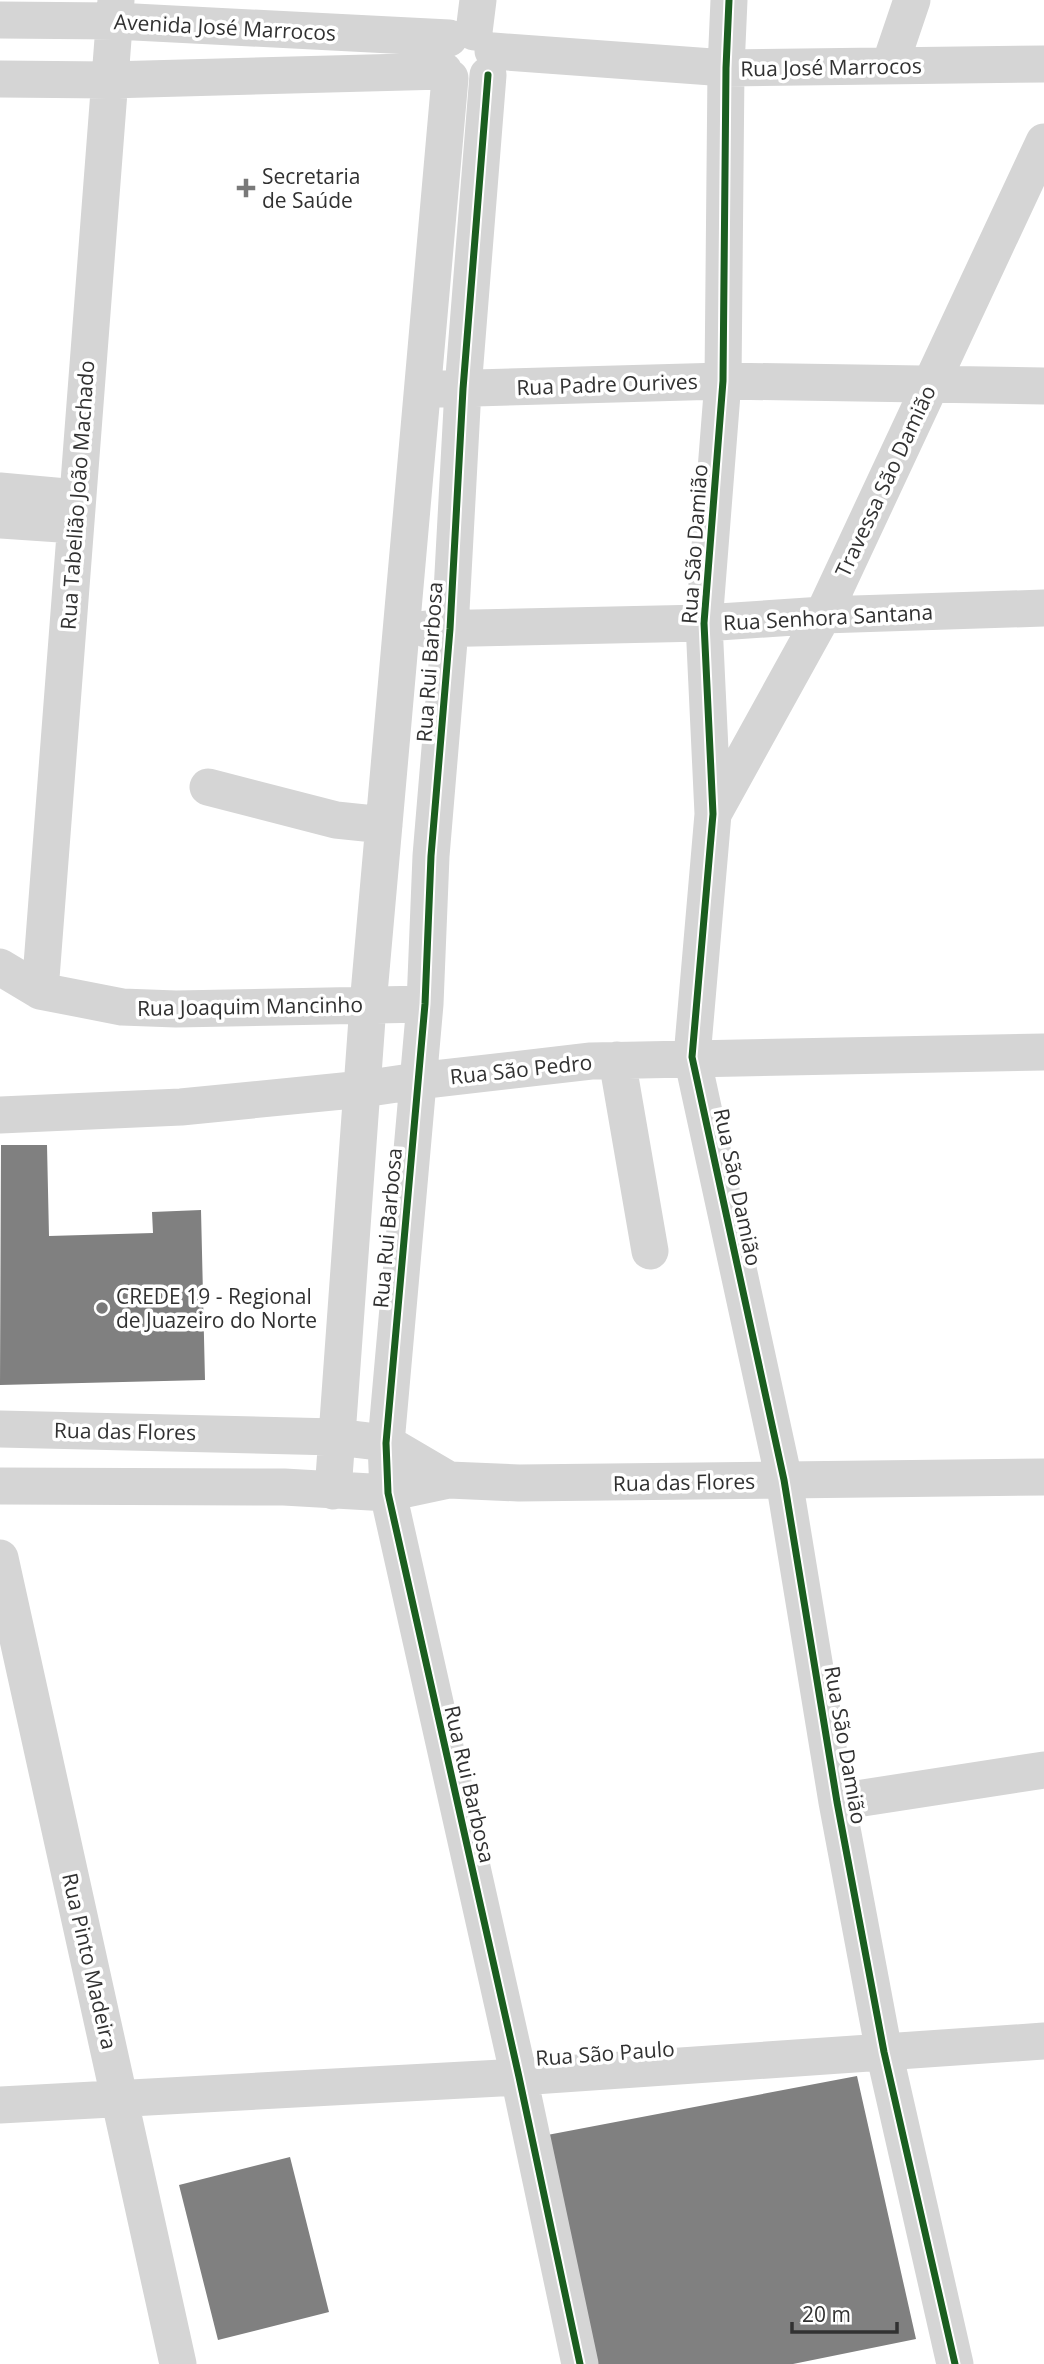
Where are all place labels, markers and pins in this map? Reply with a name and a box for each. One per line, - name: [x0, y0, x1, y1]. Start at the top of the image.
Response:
- place label: Secretaria de Saúde: [262, 162, 360, 214]
- marker: Secretaria de Saúde: [236, 178, 256, 198]
- place label: CREDE 19 - Regional de Juazeiro do Norte: [116, 1282, 317, 1334]
- marker: CREDE 19 - Regional de Juazeiro do Norte: [94, 1300, 110, 1316]

